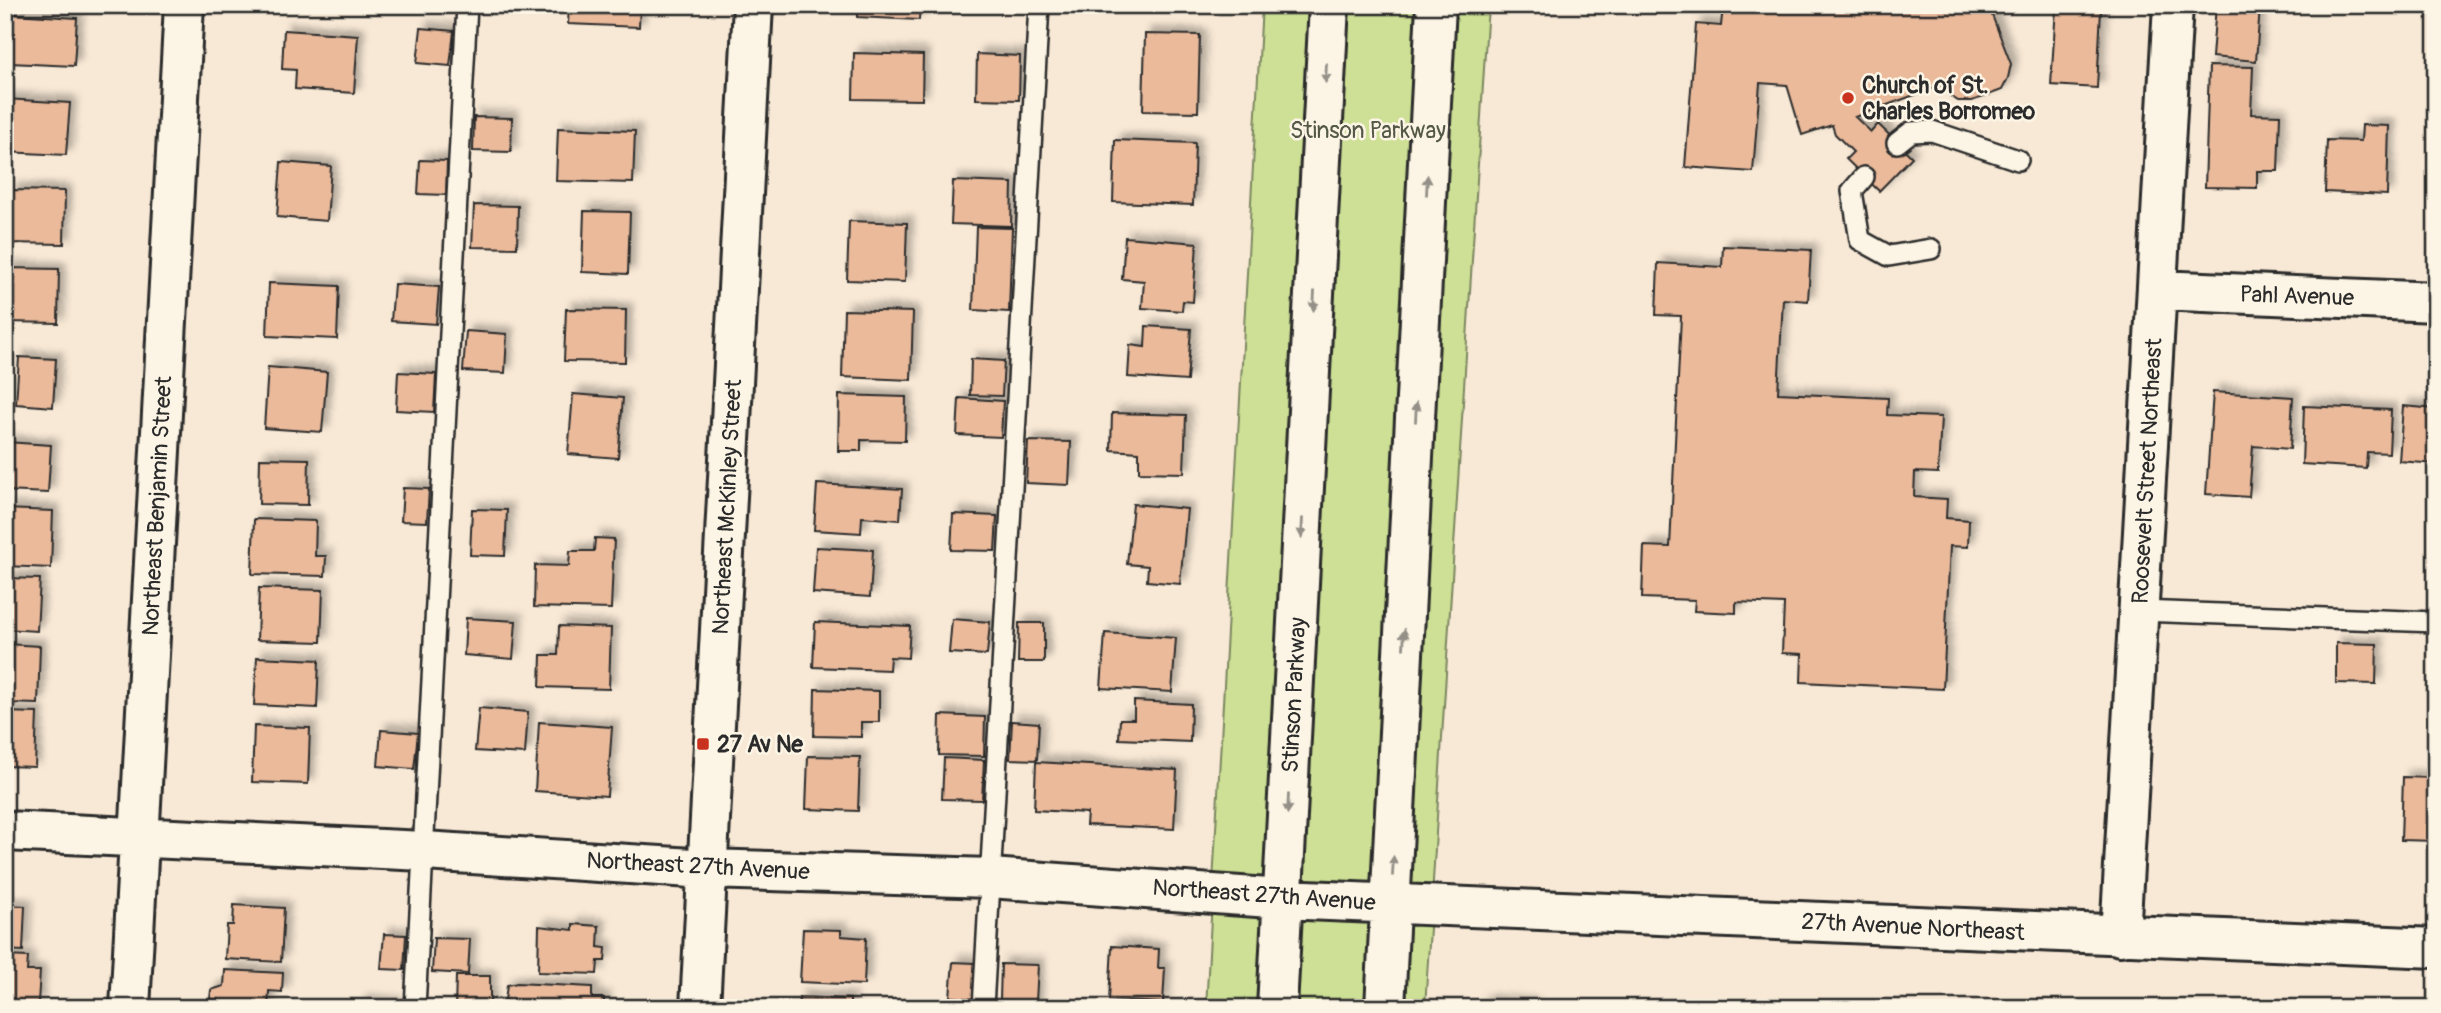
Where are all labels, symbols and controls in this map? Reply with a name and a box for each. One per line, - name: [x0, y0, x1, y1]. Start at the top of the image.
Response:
- one-way arrow: [1320, 63, 1331, 85]
- place label: Church of St. Charles Borromeo: [1862, 71, 2036, 126]
- marker: Church of St. Charles Borromeo: [1840, 90, 1856, 106]
- park label: Stinson Parkway: [1290, 116, 1446, 145]
- one-way arrow: [1422, 173, 1433, 195]
- street label: Pahl Avenue: [2239, 280, 2355, 313]
- one-way arrow: [1309, 290, 1320, 312]
- street label: Roosevelt Street Northeast: [2126, 337, 2168, 605]
- street label: Northeast Benjamin Street: [136, 375, 178, 637]
- street label: Northeast McKinley Street: [706, 378, 748, 635]
- one-way arrow: [1410, 401, 1421, 423]
- one-way arrow: [1297, 517, 1308, 539]
- street label: Stinson Parkway: [1275, 616, 1313, 774]
- one-way arrow: [1399, 628, 1410, 650]
- place label: 27 Av Ne: [717, 730, 803, 759]
- marker: 27 Av Ne: [695, 736, 711, 752]
- one-way arrow: [1283, 793, 1294, 815]
- street label: Northeast 27th Avenue: [586, 846, 811, 886]
- one-way arrow: [1387, 855, 1398, 877]
- street label: Northeast 27th Avenue: [1152, 873, 1377, 917]
- street label: 27th Avenue Northeast: [1801, 907, 2026, 947]

